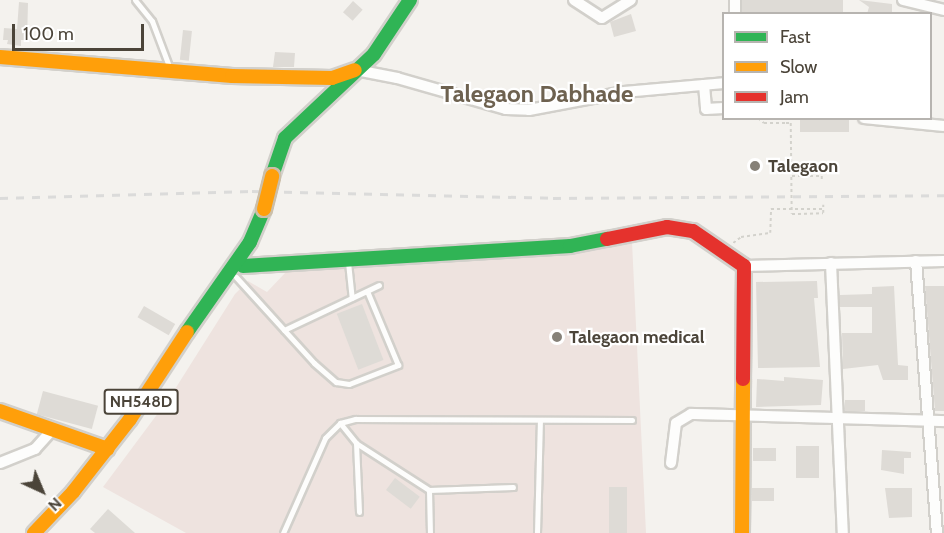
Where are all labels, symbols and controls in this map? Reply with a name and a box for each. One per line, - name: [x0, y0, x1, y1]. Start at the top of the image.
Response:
- scale bar: [15, 12, 147, 50]
- legend: [722, 12, 932, 120]
- text: 100 m: [23, 23, 74, 45]
- text: Fast: [780, 26, 811, 48]
- text: Slow: [780, 56, 817, 78]
- district label: Talegaon Dabhade: [441, 80, 633, 108]
- text: Jam: [780, 86, 809, 108]
- place label: Talegaon: [768, 155, 838, 177]
- marker: Talegaon: [746, 157, 764, 175]
- place label: Talegaon medical: [569, 326, 705, 348]
- marker: Talegaon medical: [550, 330, 564, 344]
- road number: NH548D: [104, 389, 178, 415]
- north arrow: [12, 461, 72, 521]
- text: N: [44, 494, 66, 515]

